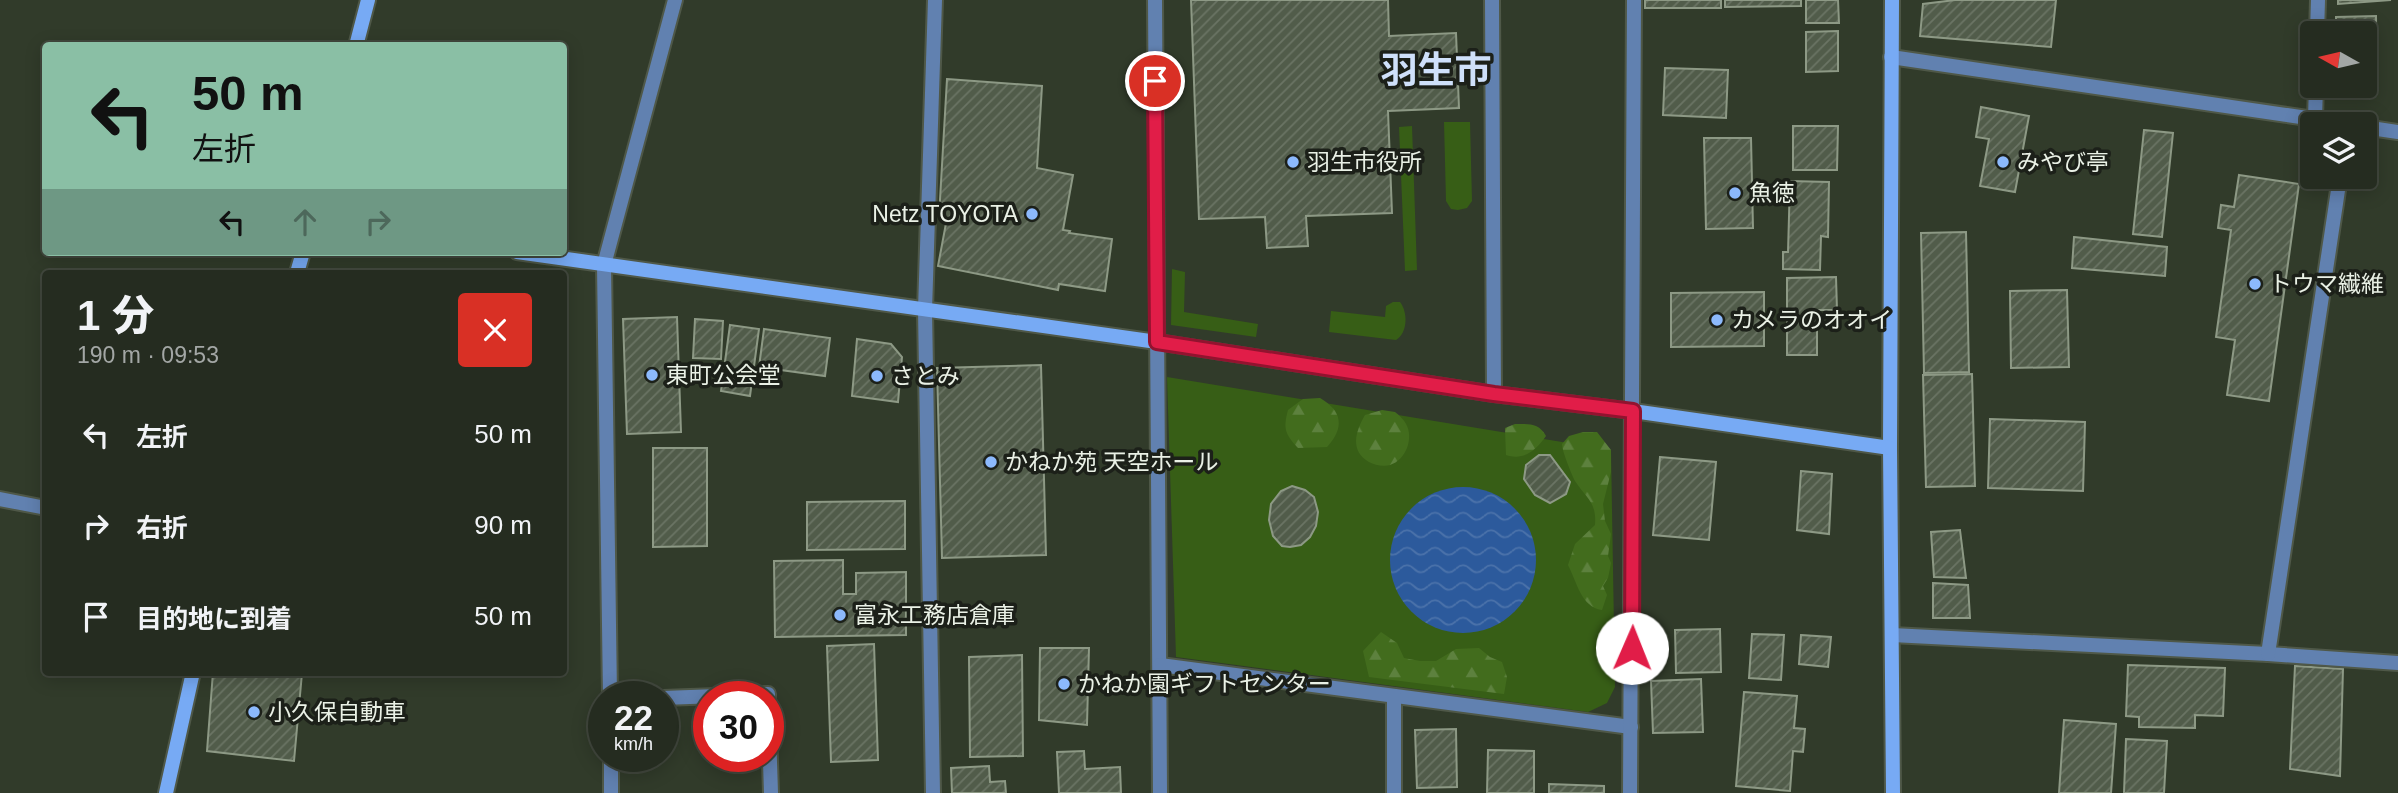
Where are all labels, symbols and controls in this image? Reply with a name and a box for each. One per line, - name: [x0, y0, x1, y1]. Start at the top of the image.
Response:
- north arrow: [2300, 21, 2376, 98]
- map controls: [2300, 21, 2377, 189]
- district label: 羽生市: [1381, 50, 1492, 91]
- pin: [1125, 51, 1185, 111]
- icon: arrive: [1136, 62, 1174, 100]
- text: 50 m: [192, 66, 304, 120]
- icon: left: [77, 70, 168, 161]
- button: layers: [2300, 112, 2377, 189]
- text: 左折: [192, 131, 256, 167]
- place label: 羽生市役所: [1307, 149, 1422, 175]
- place label: みやび亭: [2017, 149, 2109, 175]
- marker: 羽生市役所: [1285, 154, 1301, 170]
- marker: みやび亭: [1995, 154, 2011, 170]
- place label: 魚徳: [1749, 180, 1795, 206]
- marker: 魚徳: [1727, 185, 1743, 201]
- place label: Netz TOYOTA: [872, 201, 1019, 227]
- icon: left: [213, 203, 251, 241]
- icon: ahead: [286, 203, 324, 241]
- icon: right: [359, 203, 397, 241]
- marker: Netz TOYOTA: [1024, 206, 1040, 222]
- place label: トウマ繊維: [2269, 271, 2384, 297]
- marker: トウマ繊維: [2247, 276, 2263, 292]
- text: 1 分: [77, 292, 154, 339]
- button: close: [458, 293, 532, 367]
- place label: カメラのオオイ: [1731, 307, 1892, 333]
- marker: カメラのオオイ: [1709, 312, 1725, 328]
- text: 190 m · 09:53: [77, 342, 219, 368]
- place label: 東町公会堂: [666, 362, 781, 388]
- place label: さとみ: [891, 363, 960, 389]
- marker: 東町公会堂: [644, 367, 660, 383]
- marker: さとみ: [869, 368, 885, 384]
- icon: left: [77, 416, 115, 454]
- text: 50 m: [474, 419, 532, 449]
- text: 左折: [136, 422, 188, 452]
- place label: かねか苑 天空ホール: [1005, 449, 1218, 475]
- marker: かねか苑 天空ホール: [983, 454, 999, 470]
- icon: right: [77, 507, 115, 545]
- text: 90 m: [474, 510, 532, 540]
- text: 右折: [136, 513, 188, 543]
- icon: arrive: [77, 598, 115, 636]
- text: 50 m: [474, 601, 532, 631]
- place label: 富永工務店倉庫: [854, 602, 1015, 628]
- text: 目的地に到着: [136, 604, 292, 634]
- marker: 富永工務店倉庫: [832, 607, 848, 623]
- position arrow: [1595, 611, 1669, 685]
- place label: かねか園ギフトセンター: [1078, 671, 1331, 697]
- marker: かねか園ギフトセンター: [1056, 676, 1072, 692]
- speed limit sign: 30: [693, 681, 784, 772]
- text: 22: [614, 698, 653, 737]
- place label: 小久保自動車: [268, 699, 406, 725]
- marker: 小久保自動車: [246, 704, 262, 720]
- text: km/h: [614, 734, 653, 754]

